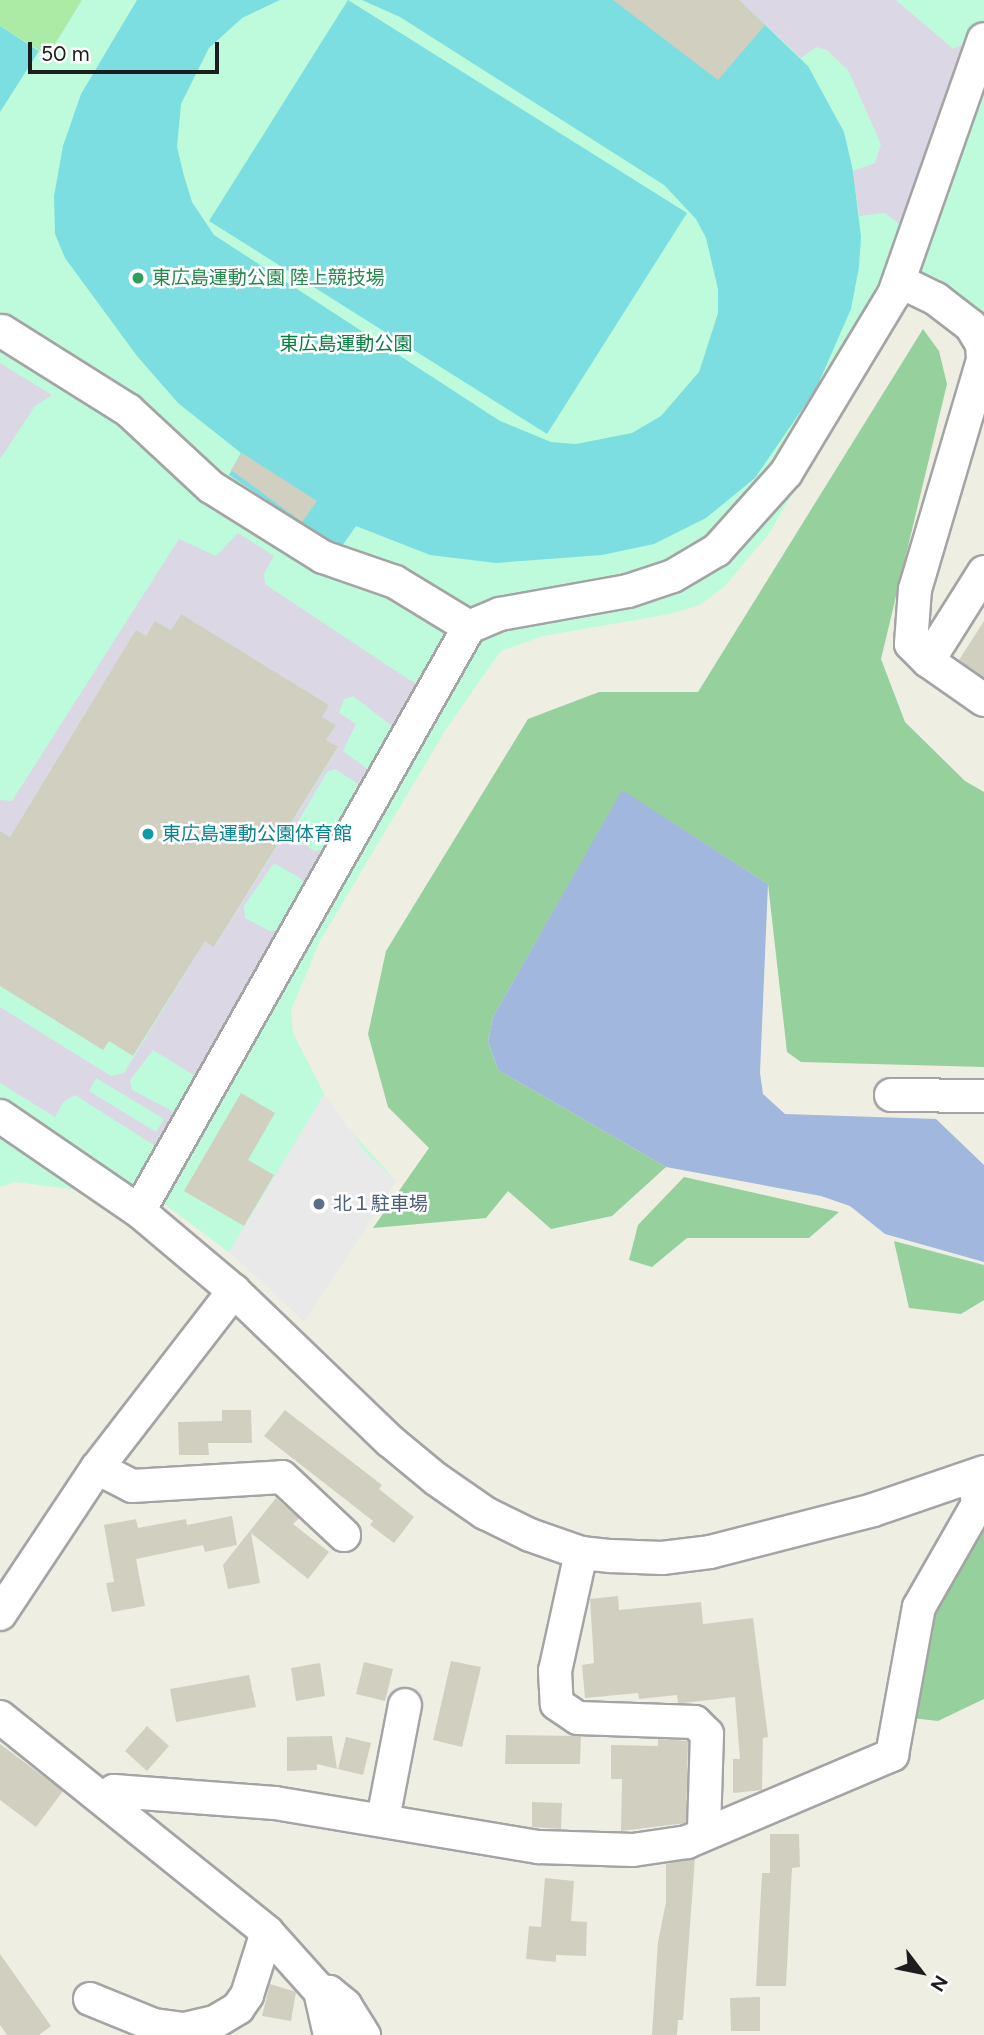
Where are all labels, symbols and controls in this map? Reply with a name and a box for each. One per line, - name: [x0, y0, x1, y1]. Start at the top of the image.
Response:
- scale bar: [32, 28, 222, 72]
- text: 50 m: [41, 41, 90, 66]
- place label: 東広島運動公園 陸上競技場: [152, 267, 385, 289]
- marker: 東広島運動公園 陸上競技場: [130, 270, 146, 286]
- park label: 東広島運動公園: [280, 333, 412, 355]
- place label: 東広島運動公園体育館: [162, 823, 352, 845]
- marker: 東広島運動公園体育館: [140, 826, 156, 842]
- place label: 北１駐車場: [333, 1193, 428, 1215]
- marker: 北１駐車場: [311, 1196, 327, 1212]
- north arrow: [886, 1937, 956, 2007]
- text: N: [926, 1971, 953, 1996]

